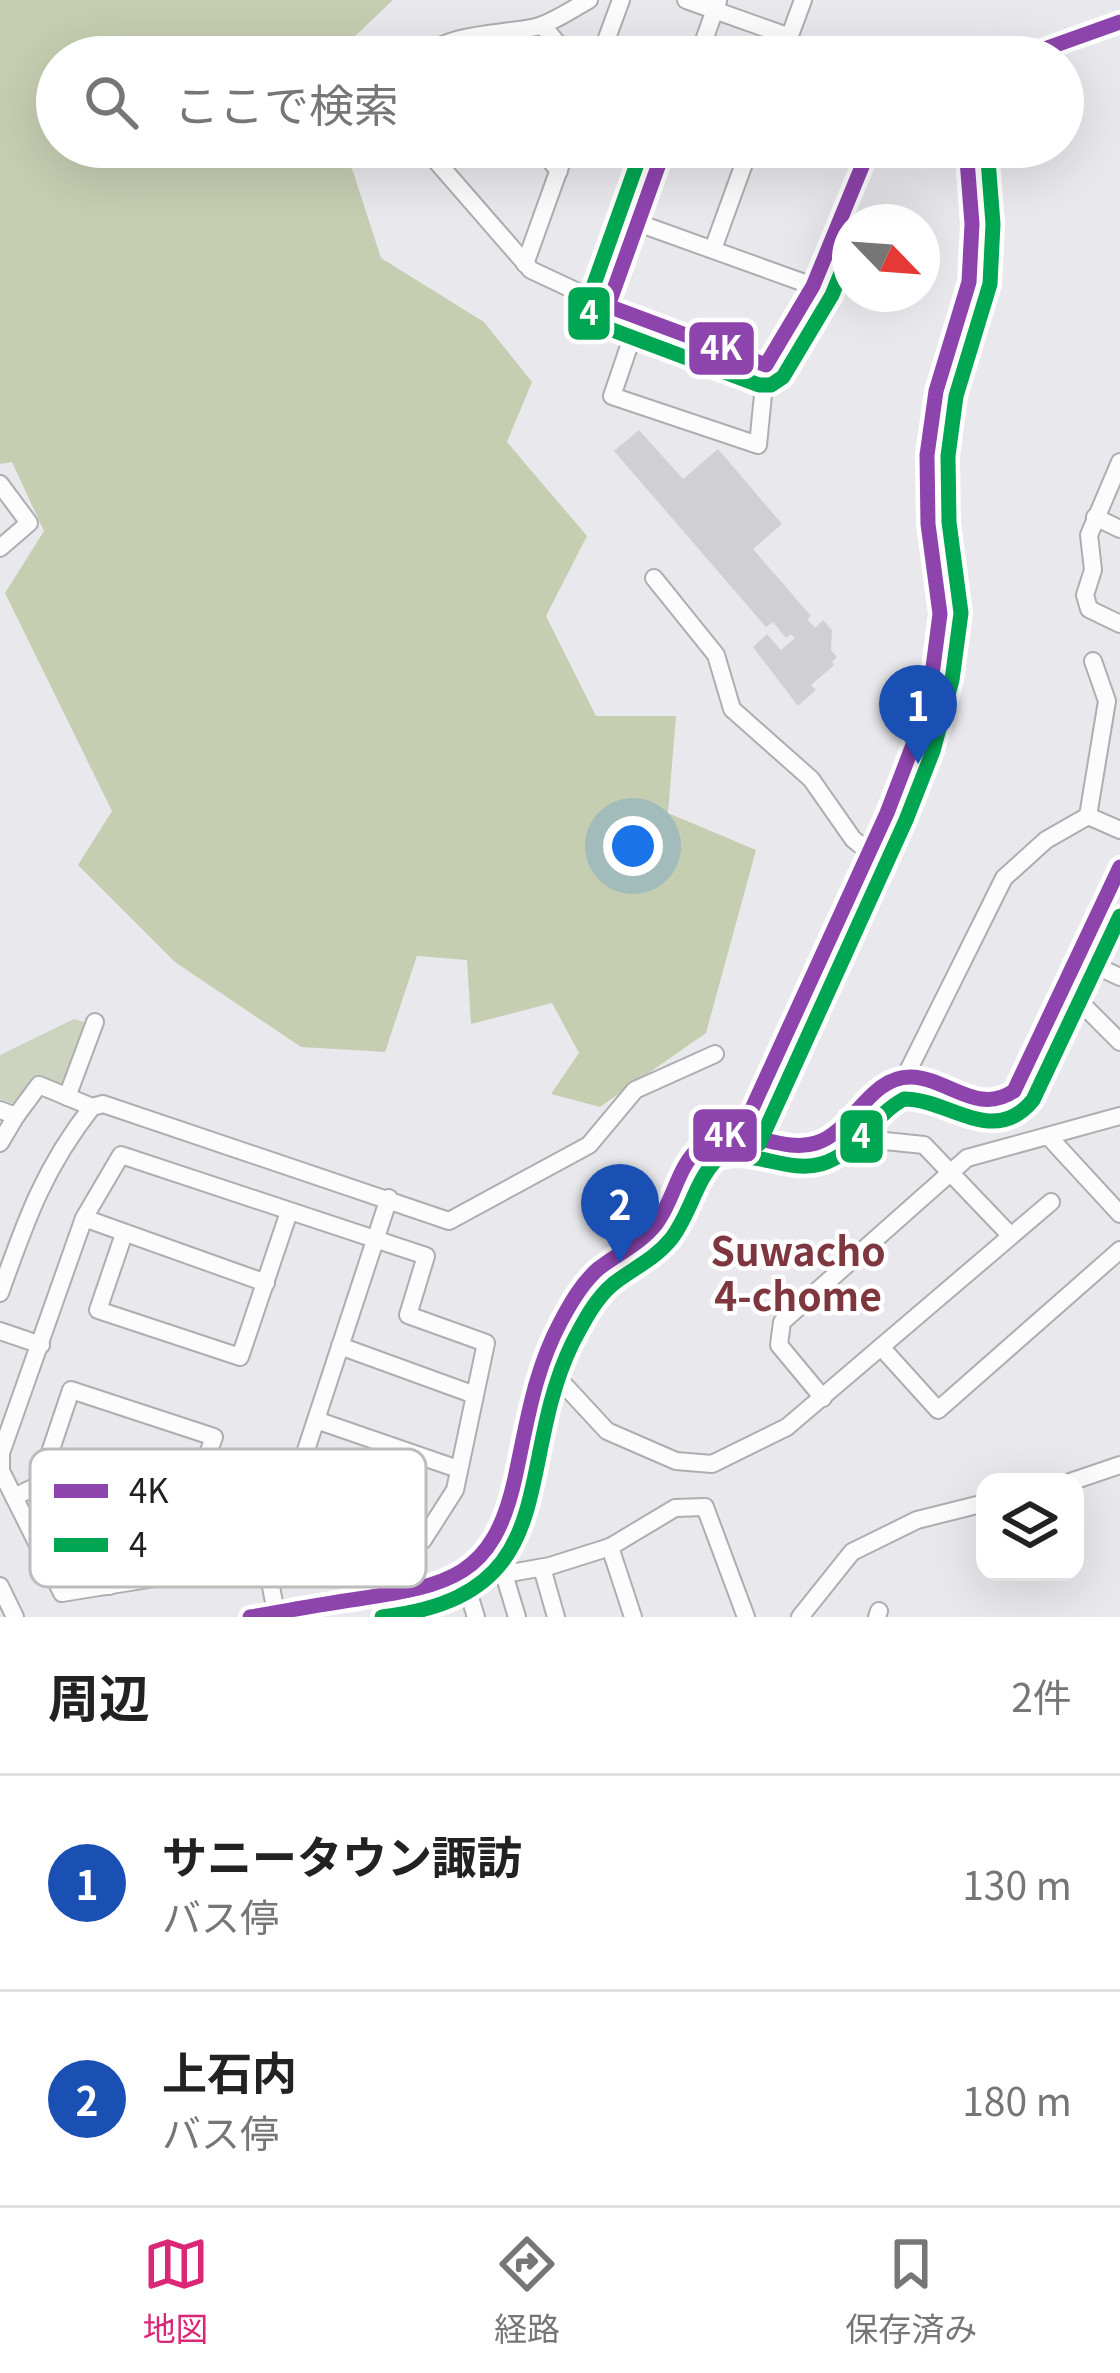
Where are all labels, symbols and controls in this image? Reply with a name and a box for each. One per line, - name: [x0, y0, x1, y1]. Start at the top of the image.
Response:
- search box: [36, 36, 1084, 168]
- icon: search: [78, 69, 144, 135]
- text: ここで検索: [174, 70, 399, 135]
- north arrow: [832, 204, 940, 312]
- line badge: 4: [566, 285, 612, 342]
- text: 4: [579, 287, 599, 335]
- line badge: 4K: [687, 320, 756, 377]
- text: 4K: [700, 322, 742, 370]
- pin: 1: [879, 665, 957, 764]
- your location: [603, 816, 663, 876]
- line badge: 4K: [691, 1107, 759, 1164]
- line badge: 4: [838, 1108, 885, 1165]
- text: 4K: [704, 1109, 746, 1157]
- text: 4: [851, 1110, 871, 1158]
- pin: 2: [581, 1164, 659, 1263]
- district label: Suwacho 4-chome: [710, 1221, 886, 1322]
- legend: [30, 1449, 426, 1587]
- text: 4K: [129, 1465, 169, 1513]
- map controls: [976, 1473, 1084, 1581]
- button: layers: [976, 1473, 1084, 1581]
- text: 4: [129, 1519, 147, 1567]
- text: 周辺: [48, 1658, 150, 1732]
- text: 2件: [1011, 1667, 1072, 1723]
- text: サニータウン諏訪: [162, 1822, 522, 1887]
- text: 1: [75, 1855, 99, 1911]
- text: 130 m: [962, 1855, 1072, 1911]
- text: バス停: [162, 1887, 279, 1943]
- text: 上石内: [162, 2038, 297, 2103]
- text: 2: [75, 2071, 99, 2127]
- text: 180 m: [962, 2071, 1072, 2127]
- text: バス停: [162, 2103, 279, 2159]
- tab: 地図: [143, 2231, 209, 2351]
- tab: 経路: [494, 2231, 560, 2351]
- tab: 保存済み: [845, 2231, 977, 2351]

